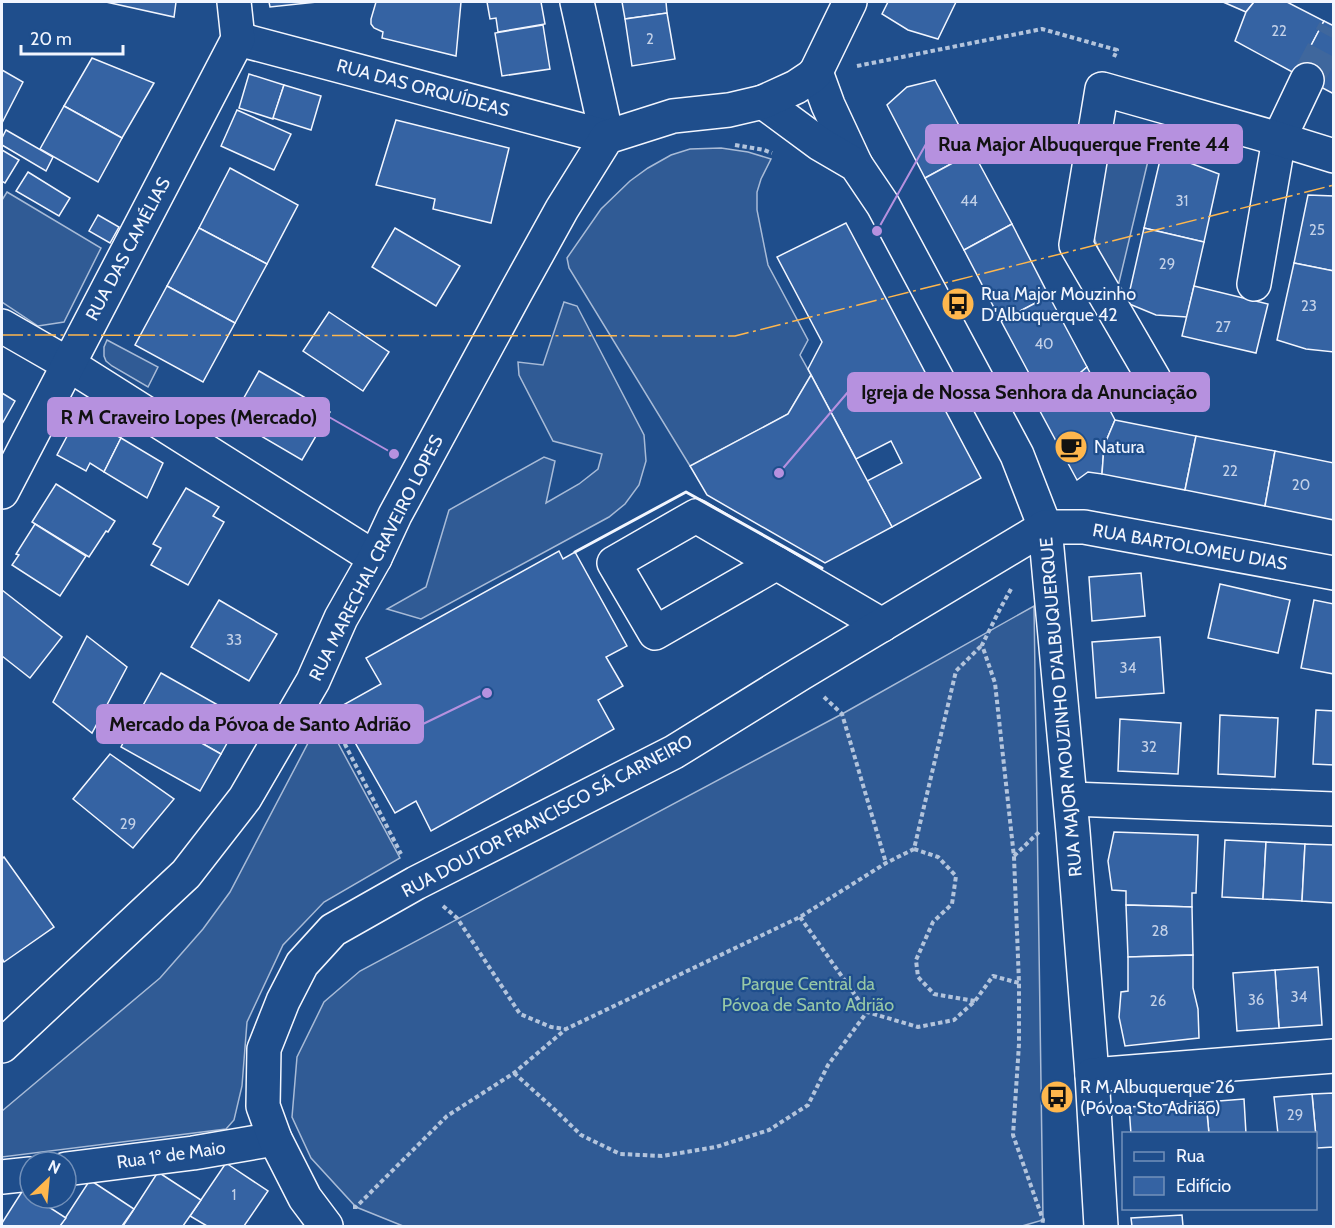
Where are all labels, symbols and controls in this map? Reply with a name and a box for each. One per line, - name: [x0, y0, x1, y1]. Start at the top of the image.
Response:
- scale bar: [21, 18, 123, 56]
- house number: 22: [1271, 22, 1287, 40]
- text: 20 m: [30, 28, 72, 50]
- house number: 2: [646, 30, 654, 48]
- street label: RUA DAS ORQUÍDEAS: [334, 54, 512, 122]
- callout: Rua Major Albuquerque Frente 44: [926, 125, 1242, 163]
- text: Rua Major Albuquerque Frente 44: [938, 132, 1230, 156]
- street label: RUA DAS CAMÉLIAS: [81, 174, 175, 324]
- house number: 44: [960, 192, 978, 210]
- house number: 31: [1175, 192, 1189, 210]
- house number: 25: [1309, 221, 1325, 239]
- house number: 29: [1159, 255, 1175, 273]
- place label: Rua Major Mouzinho D'Albuquerque 42: [981, 283, 1136, 326]
- bus stop icon: Rua Major Mouzinho D'Albuquerque 42: [940, 286, 976, 322]
- house number: 23: [1301, 297, 1317, 315]
- house number: 27: [1215, 318, 1231, 336]
- house number: 40: [1034, 335, 1054, 353]
- callout: Igreja de Nossa Senhora da Anunciação: [848, 373, 1209, 411]
- text: Igreja de Nossa Senhora da Anunciação: [861, 380, 1197, 404]
- callout: R M Craveiro Lopes (Mercado): [48, 398, 329, 436]
- text: R M Craveiro Lopes (Mercado): [61, 405, 317, 429]
- cafe icon: Natura: [1053, 429, 1089, 465]
- street label: RUA MARECHAL CRAVEIRO LOPES: [304, 432, 448, 684]
- place label: Natura: [1094, 436, 1145, 458]
- house number: 22: [1222, 462, 1238, 480]
- house number: 20: [1292, 476, 1310, 494]
- street label: RUA BARTOLOMEU DIAS: [1091, 519, 1289, 575]
- street label: RUA MAJOR MOUZINHO D'ALBUQUERQUE: [1035, 536, 1087, 878]
- house number: 33: [226, 631, 242, 649]
- house number: 34: [1120, 659, 1137, 677]
- callout: Mercado da Póvoa de Santo Adrião: [97, 705, 423, 743]
- text: Mercado da Póvoa de Santo Adrião: [109, 712, 411, 736]
- street label: RUA DOUTOR FRANCISCO SÁ CARNEIRO: [398, 730, 696, 902]
- house number: 32: [1141, 738, 1157, 756]
- house number: 29: [120, 815, 136, 833]
- house number: 28: [1152, 922, 1168, 940]
- park label: Parque Central da Póvoa de Santo Adrião: [722, 973, 894, 1016]
- house number: 34: [1291, 988, 1308, 1006]
- house number: 36: [1248, 991, 1264, 1009]
- house number: 26: [1150, 992, 1166, 1010]
- place label: R M Albuquerque 26 (Póvoa Sto Adrião): [1080, 1076, 1235, 1119]
- bus stop icon: R M Albuquerque 26 (Póvoa Sto Adrião): [1039, 1079, 1075, 1115]
- house number: 29: [1287, 1106, 1303, 1124]
- legend: [1122, 1132, 1317, 1210]
- street label: Rua 1º de Maio: [115, 1136, 227, 1174]
- text: Rua: [1176, 1145, 1205, 1167]
- north arrow: [18, 1150, 78, 1210]
- text: N: [45, 1156, 64, 1178]
- text: Edifício: [1176, 1175, 1231, 1197]
- house number: 1: [232, 1186, 236, 1204]

